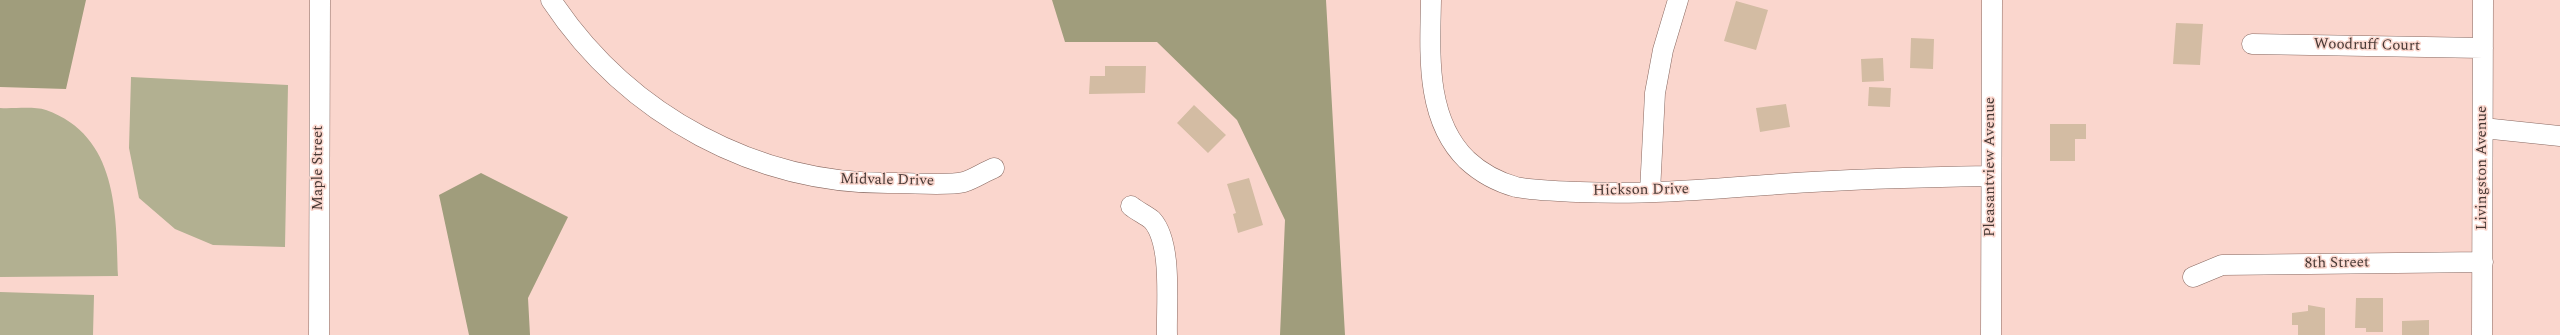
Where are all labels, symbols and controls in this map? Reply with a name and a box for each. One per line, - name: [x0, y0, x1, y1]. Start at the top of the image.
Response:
- street label: Woodruff Court: [2314, 36, 2420, 56]
- street label: Pleasantview Avenue: [1982, 97, 2000, 237]
- street label: Livingston Avenue: [2474, 106, 2492, 230]
- street label: Maple Street: [310, 125, 328, 211]
- street label: Midvale Drive: [840, 171, 934, 191]
- street label: Hickson Drive: [1593, 181, 1689, 201]
- street label: 8th Street: [2305, 254, 2369, 274]

